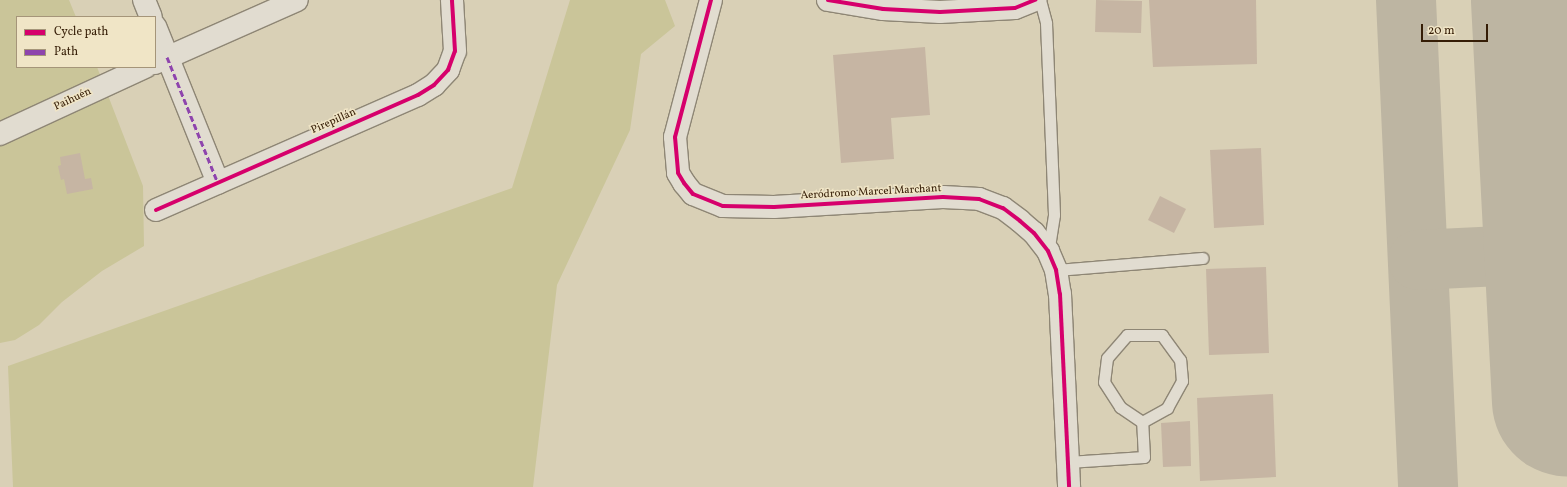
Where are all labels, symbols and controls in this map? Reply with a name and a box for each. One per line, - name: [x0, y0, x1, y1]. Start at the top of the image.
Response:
- legend: [16, 16, 156, 68]
- scale bar: [1423, 16, 1490, 42]
- text: 20 m: [1428, 23, 1455, 39]
- text: Cycle path: [54, 24, 109, 40]
- text: Path: [54, 44, 78, 60]
- street label: Paihuén: [52, 86, 94, 114]
- street label: Pirepillán: [309, 106, 359, 138]
- street label: Aeródromo Marcel Marchant: [800, 183, 942, 203]

